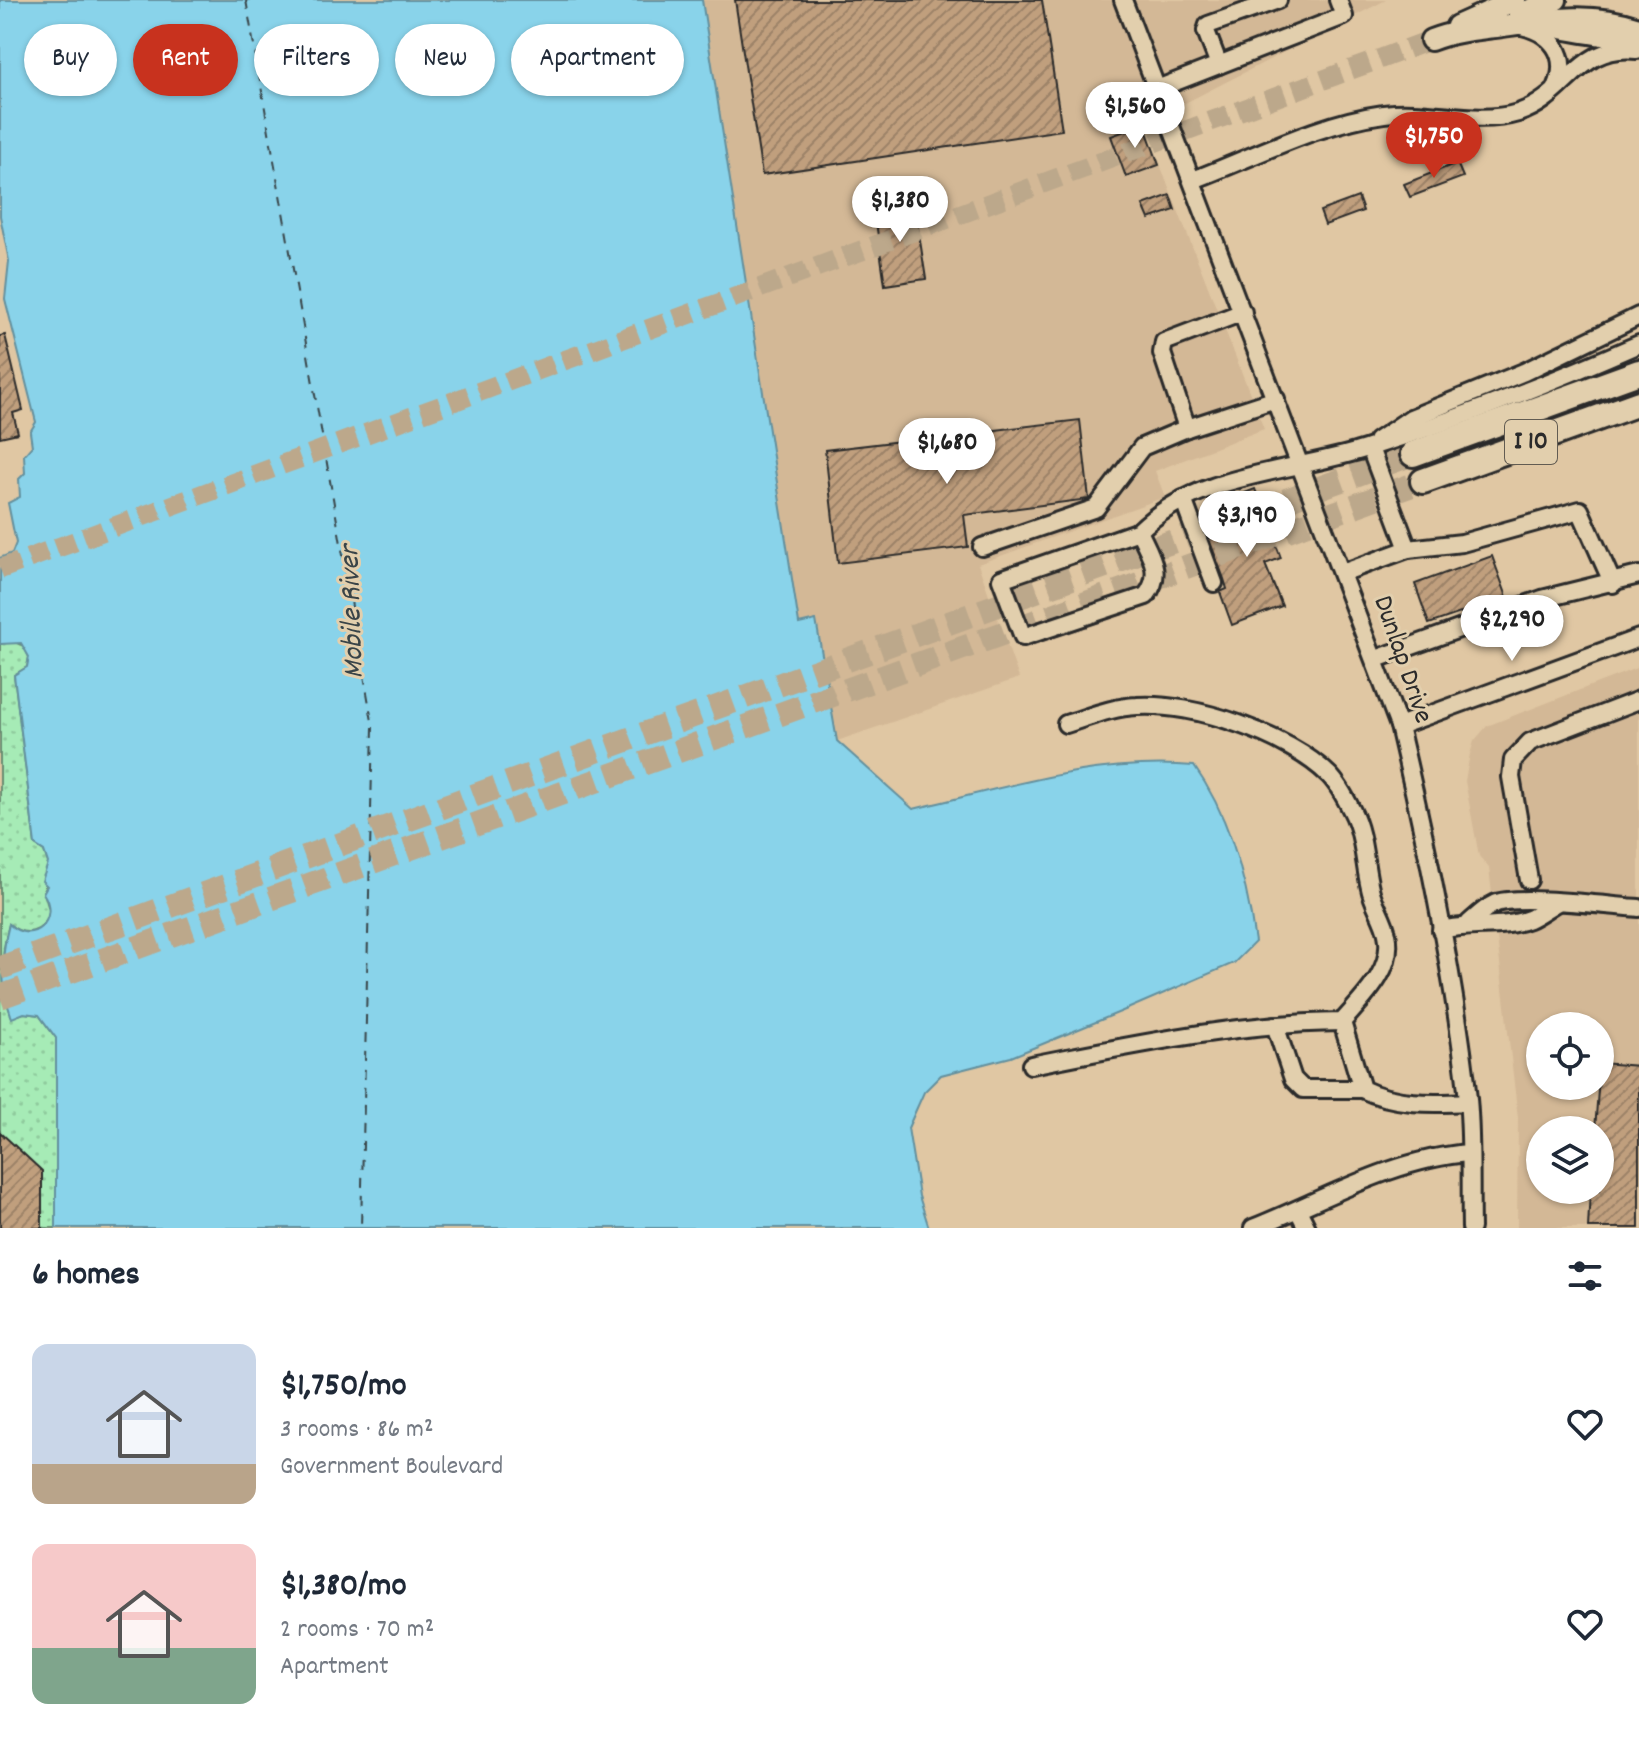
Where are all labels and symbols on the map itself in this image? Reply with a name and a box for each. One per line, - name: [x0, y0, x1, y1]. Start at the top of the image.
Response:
- pin: $1,560: [1070, 82, 1200, 150]
- pin: $1,750: [1369, 112, 1499, 180]
- pin: $1,380: [835, 176, 965, 244]
- pin: $1,680: [882, 418, 1012, 486]
- road number: I 10: [1505, 420, 1557, 464]
- pin: $3,190: [1182, 491, 1312, 559]
- water label: Mobile River: [330, 542, 378, 679]
- street label: Dunlap Drive: [1361, 591, 1441, 729]
- pin: $2,290: [1447, 595, 1577, 663]

